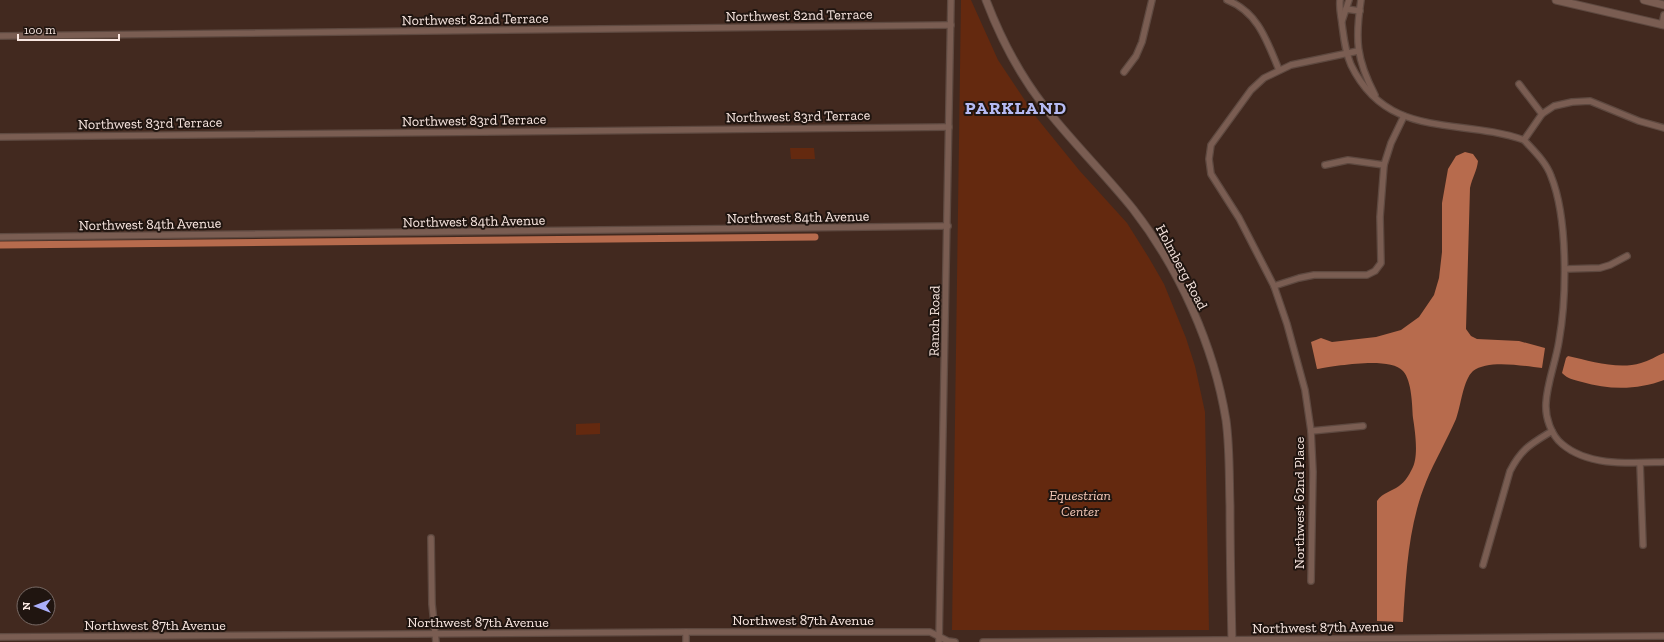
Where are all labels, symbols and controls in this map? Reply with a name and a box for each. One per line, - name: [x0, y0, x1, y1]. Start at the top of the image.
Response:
- street label: Northwest 82nd Terrace: [725, 6, 873, 25]
- street label: Northwest 82nd Terrace: [401, 10, 549, 29]
- scale bar: [18, 16, 119, 42]
- text: 100 m: [24, 23, 56, 37]
- district label: PARKLAND: [965, 97, 1067, 119]
- street label: Northwest 83rd Terrace: [726, 107, 871, 126]
- street label: Northwest 83rd Terrace: [402, 111, 547, 130]
- street label: Northwest 83rd Terrace: [78, 114, 223, 133]
- street label: Northwest 84th Avenue: [727, 208, 870, 227]
- street label: Northwest 84th Avenue: [403, 212, 546, 231]
- street label: Northwest 84th Avenue: [79, 215, 222, 234]
- street label: Holmberg Road: [1152, 222, 1211, 313]
- street label: Ranch Road: [925, 285, 944, 357]
- street label: Northwest 62nd Place: [1291, 436, 1308, 569]
- park label: Equestrian Center: [1049, 487, 1111, 520]
- north arrow: [16, 586, 56, 626]
- text: N: [20, 601, 33, 610]
- street label: Northwest 87th Avenue: [732, 612, 874, 629]
- street label: Northwest 87th Avenue: [407, 614, 549, 631]
- street label: Northwest 87th Avenue: [84, 617, 226, 634]
- street label: Northwest 87th Avenue: [1252, 618, 1394, 637]

